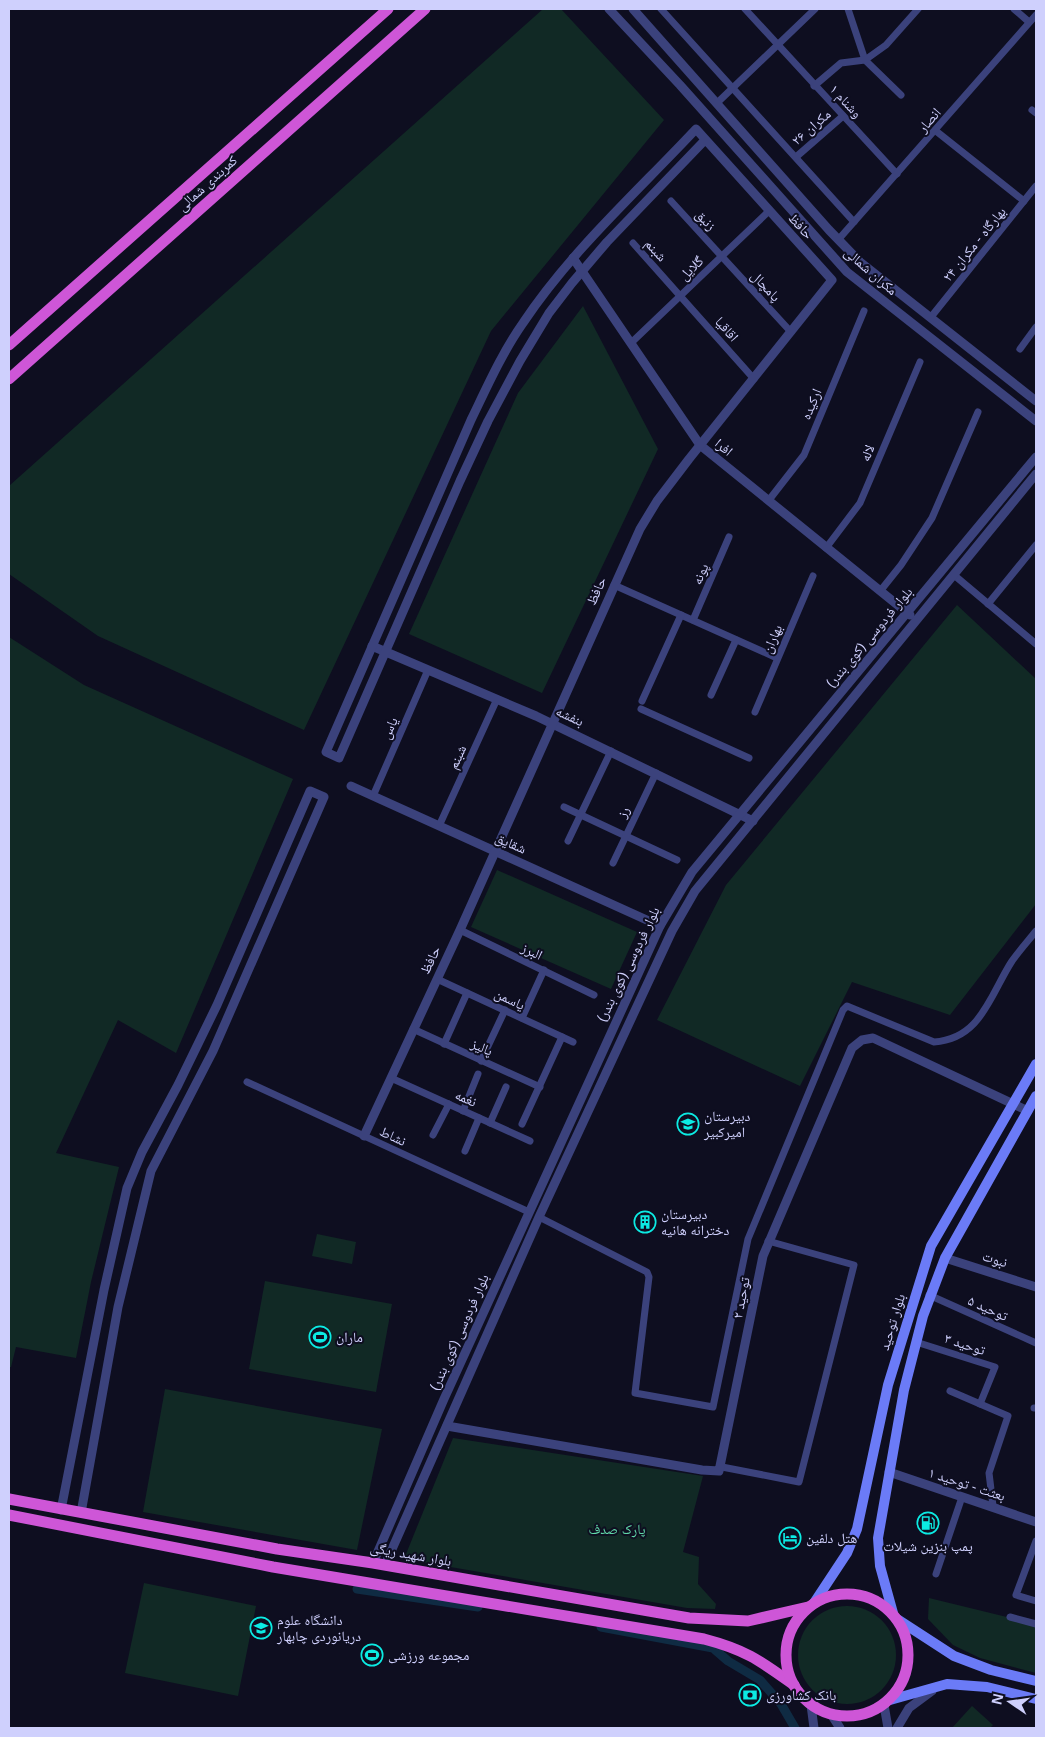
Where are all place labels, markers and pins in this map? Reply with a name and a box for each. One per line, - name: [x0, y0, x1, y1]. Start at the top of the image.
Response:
- place label: دبیرستان امیرکبیر: [703, 1106, 751, 1141]
- school or university icon: دبیرستان امیرکبیر: [676, 1112, 700, 1136]
- place label: دبیرستان دخترانه هانیه: [661, 1204, 730, 1239]
- building icon: دبیرستان دخترانه هانیه: [633, 1210, 657, 1234]
- sports icon: ماران: [308, 1325, 332, 1349]
- place label: ماران: [336, 1327, 363, 1346]
- fuel station icon: پمپ بنزین شیلات: [916, 1511, 940, 1535]
- hotel icon: هتل دلفین: [778, 1526, 802, 1550]
- place label: هتل دلفین: [806, 1528, 857, 1547]
- place label: پمپ بنزین شیلات: [883, 1536, 973, 1555]
- place label: دانشگاه علوم دریانوردی چابهار: [276, 1610, 361, 1645]
- school or university icon: دانشگاه علوم دریانوردی چابهار: [249, 1616, 273, 1640]
- sports icon: مجموعه ورزشی: [360, 1643, 384, 1667]
- place label: مجموعه ورزشی: [388, 1645, 469, 1664]
- bank icon: بانک کشاورزی: [738, 1683, 762, 1707]
- place label: بانک کشاورزی: [766, 1685, 837, 1704]

